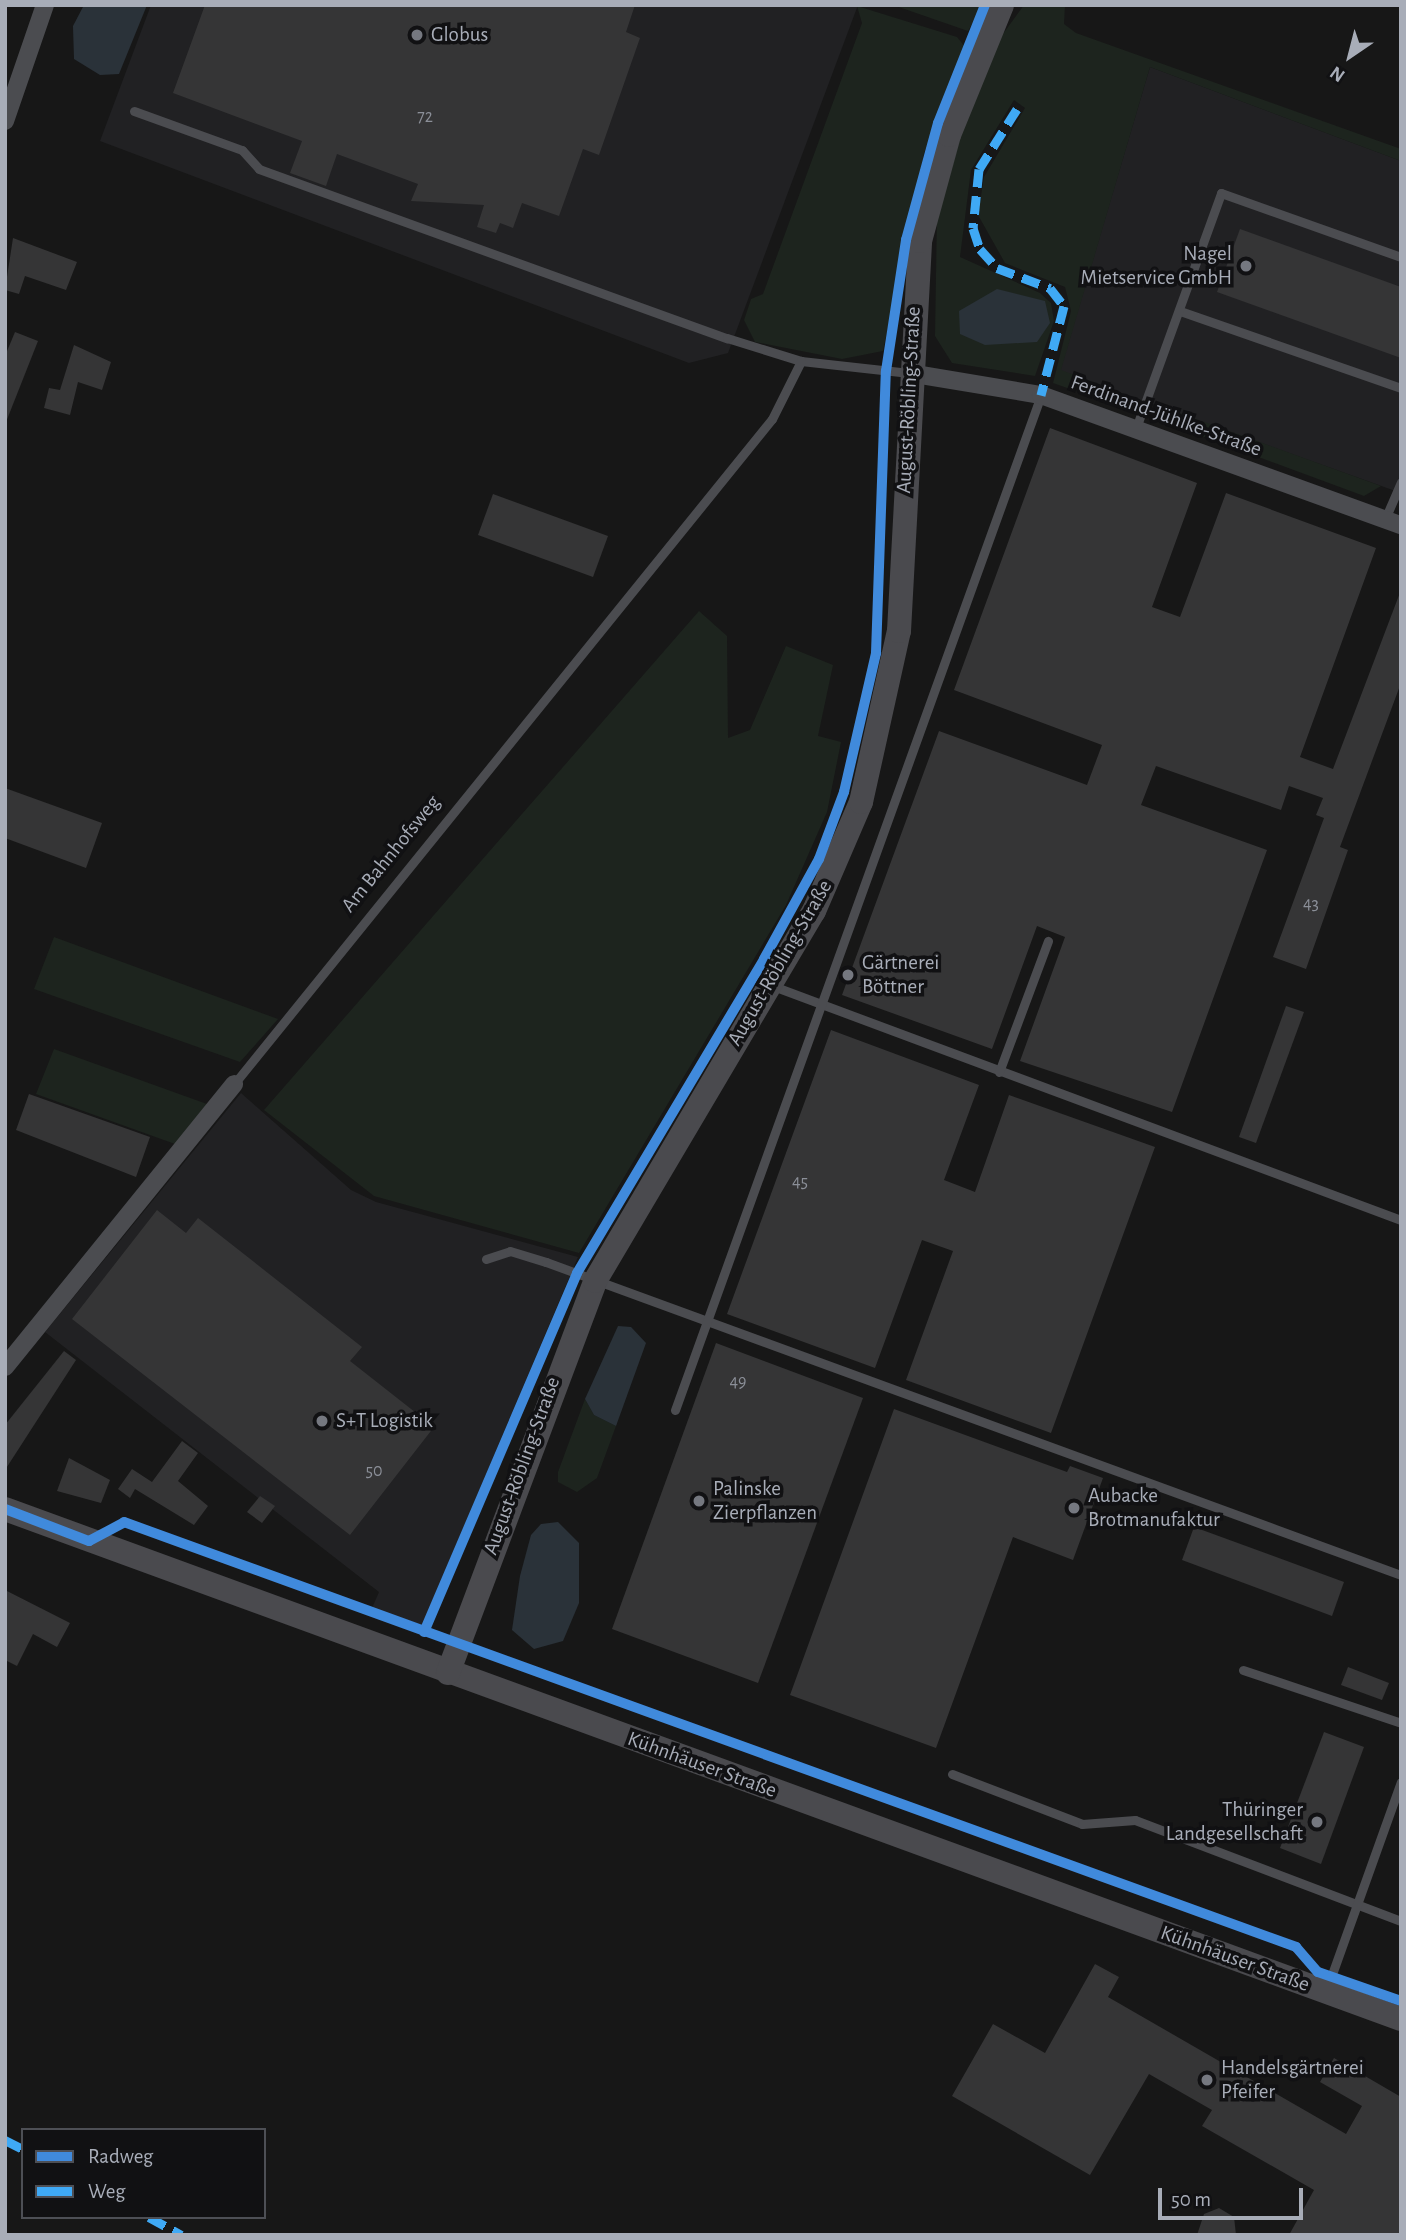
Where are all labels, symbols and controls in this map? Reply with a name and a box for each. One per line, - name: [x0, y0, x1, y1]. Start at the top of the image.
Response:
- north arrow: [1315, 21, 1385, 91]
- place label: Globus: [431, 22, 488, 48]
- marker: Globus: [409, 27, 425, 43]
- text: N: [1327, 62, 1349, 85]
- house number: 72: [417, 106, 433, 128]
- place label: Nagel Mietservice GmbH: [1081, 241, 1232, 291]
- marker: Nagel Mietservice GmbH: [1238, 258, 1254, 274]
- street label: August-Röbling-Straße: [892, 306, 926, 494]
- street label: Ferdinand-Jühlke-Straße: [1067, 370, 1265, 462]
- street label: Am Bahnhofsweg: [336, 790, 446, 918]
- street label: August-Röbling-Straße: [722, 876, 838, 1050]
- house number: 43: [1303, 893, 1319, 915]
- place label: Gärtnerei Böttner: [862, 950, 939, 1000]
- marker: Gärtnerei Böttner: [840, 967, 856, 983]
- house number: 45: [792, 1171, 808, 1193]
- house number: 49: [729, 1371, 747, 1393]
- street label: August-Röbling-Straße: [478, 1374, 566, 1558]
- place label: S+T Logistik: [336, 1408, 433, 1434]
- marker: S+T Logistik: [314, 1413, 330, 1429]
- house number: 50: [365, 1460, 383, 1482]
- place label: Palinske Zierpflanzen: [713, 1476, 817, 1526]
- place label: Aubacke Brotmanufaktur: [1088, 1483, 1220, 1533]
- marker: Palinske Zierpflanzen: [691, 1493, 707, 1509]
- marker: Aubacke Brotmanufaktur: [1066, 1500, 1082, 1516]
- street label: Kühnhäuser Straße: [624, 1726, 780, 1804]
- place label: Thüringer Landgesellschaft: [1166, 1797, 1303, 1847]
- marker: Thüringer Landgesellschaft: [1309, 1814, 1325, 1830]
- street label: Kühnhäuser Straße: [1157, 1920, 1313, 1998]
- place label: Handelsgärtnerei Pfeifer: [1221, 2055, 1364, 2105]
- marker: Handelsgärtnerei Pfeifer: [1199, 2072, 1215, 2088]
- legend: [21, 2128, 266, 2219]
- text: Radweg: [88, 2146, 153, 2167]
- scale bar: [1161, 2174, 1306, 2218]
- text: Weg: [88, 2181, 126, 2202]
- text: 50 m: [1171, 2189, 1211, 2210]

